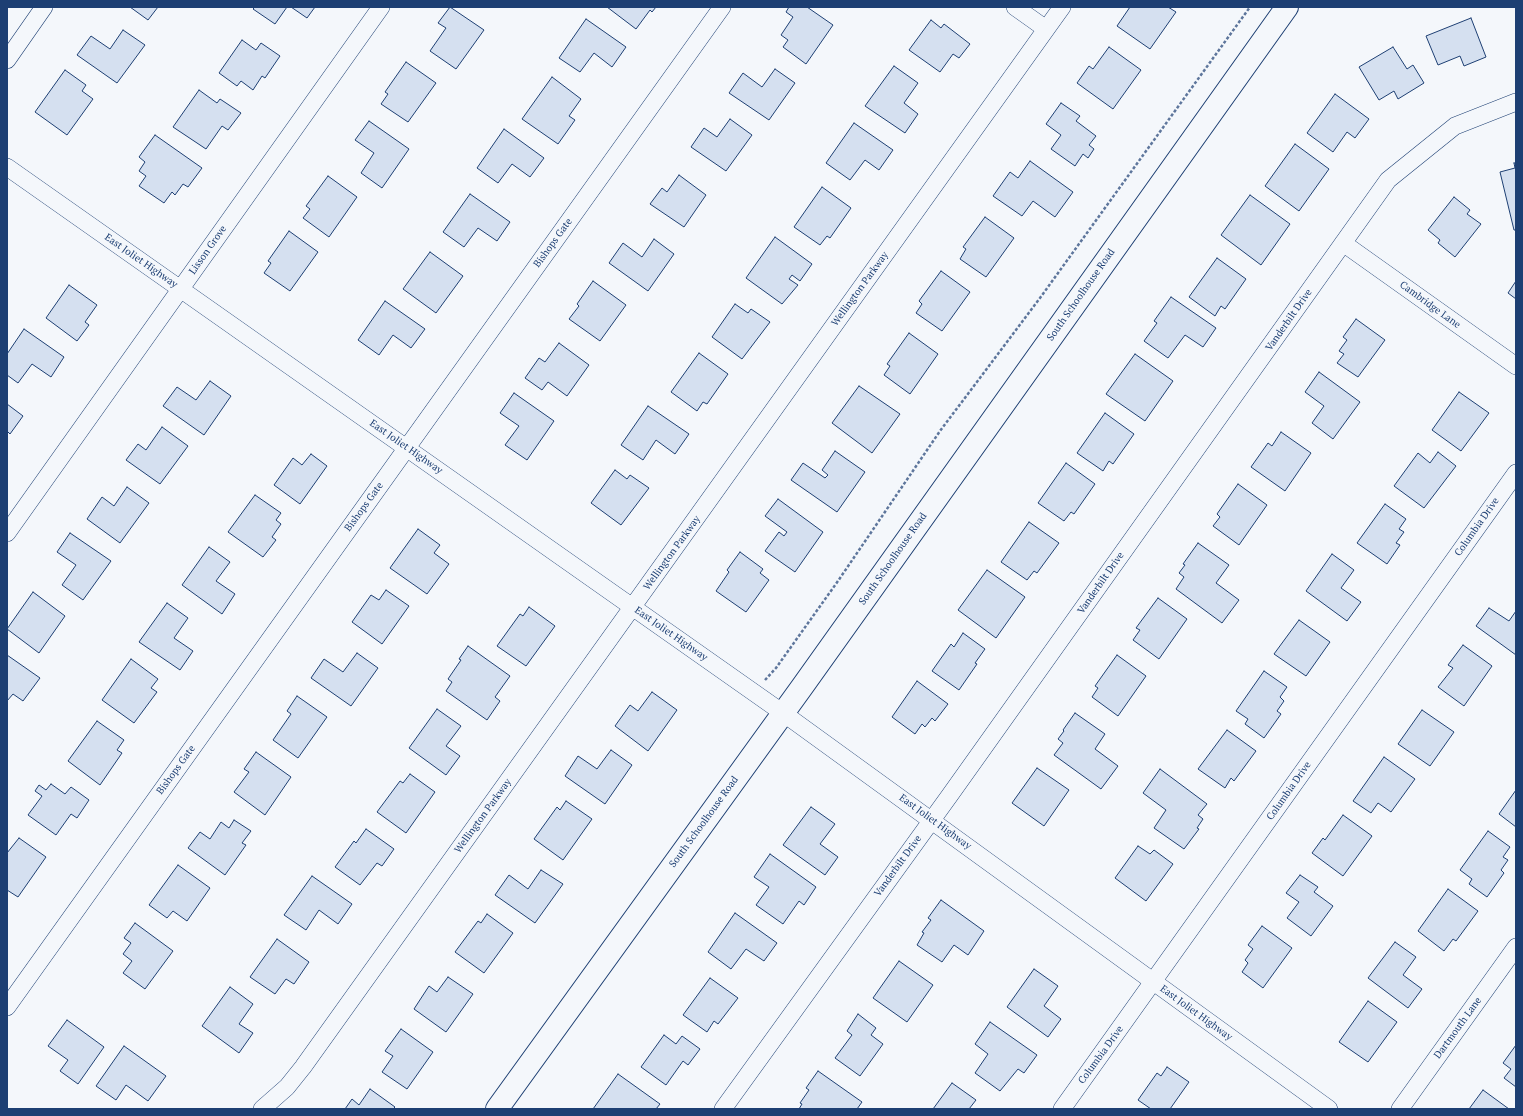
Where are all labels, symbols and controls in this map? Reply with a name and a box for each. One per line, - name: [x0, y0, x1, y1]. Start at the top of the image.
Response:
- street label: Bishops Gate: [531, 216, 575, 270]
- street label: Lisson Grove: [187, 223, 229, 277]
- street label: East Joliet Highway: [102, 231, 180, 291]
- street label: South Schoolhouse Road: [1045, 247, 1117, 343]
- street label: Wellington Parkway: [829, 250, 891, 328]
- street label: Cambridge Lane: [1397, 279, 1463, 331]
- street label: Vanderbilt Drive: [1263, 287, 1315, 353]
- street label: East Joliet Highway: [367, 417, 445, 477]
- street label: Bishops Gate: [342, 480, 386, 534]
- street label: Columbia Drive: [1452, 495, 1502, 559]
- street label: South Schoolhouse Road: [857, 511, 929, 607]
- street label: Wellington Parkway: [641, 514, 703, 592]
- street label: Vanderbilt Drive: [1075, 550, 1127, 616]
- street label: East Joliet Highway: [632, 604, 710, 664]
- street label: Bishops Gate: [154, 743, 198, 797]
- street label: Columbia Drive: [1264, 759, 1314, 823]
- street label: South Schoolhouse Road: [667, 774, 741, 870]
- street label: Wellington Parkway: [452, 777, 514, 855]
- street label: East Joliet Highway: [897, 792, 973, 852]
- street label: Vanderbilt Drive: [872, 833, 924, 899]
- street label: East Joliet Highway: [1158, 983, 1234, 1043]
- street label: Dartmouth Lane: [1432, 995, 1484, 1061]
- street label: Columbia Drive: [1076, 1024, 1126, 1086]

